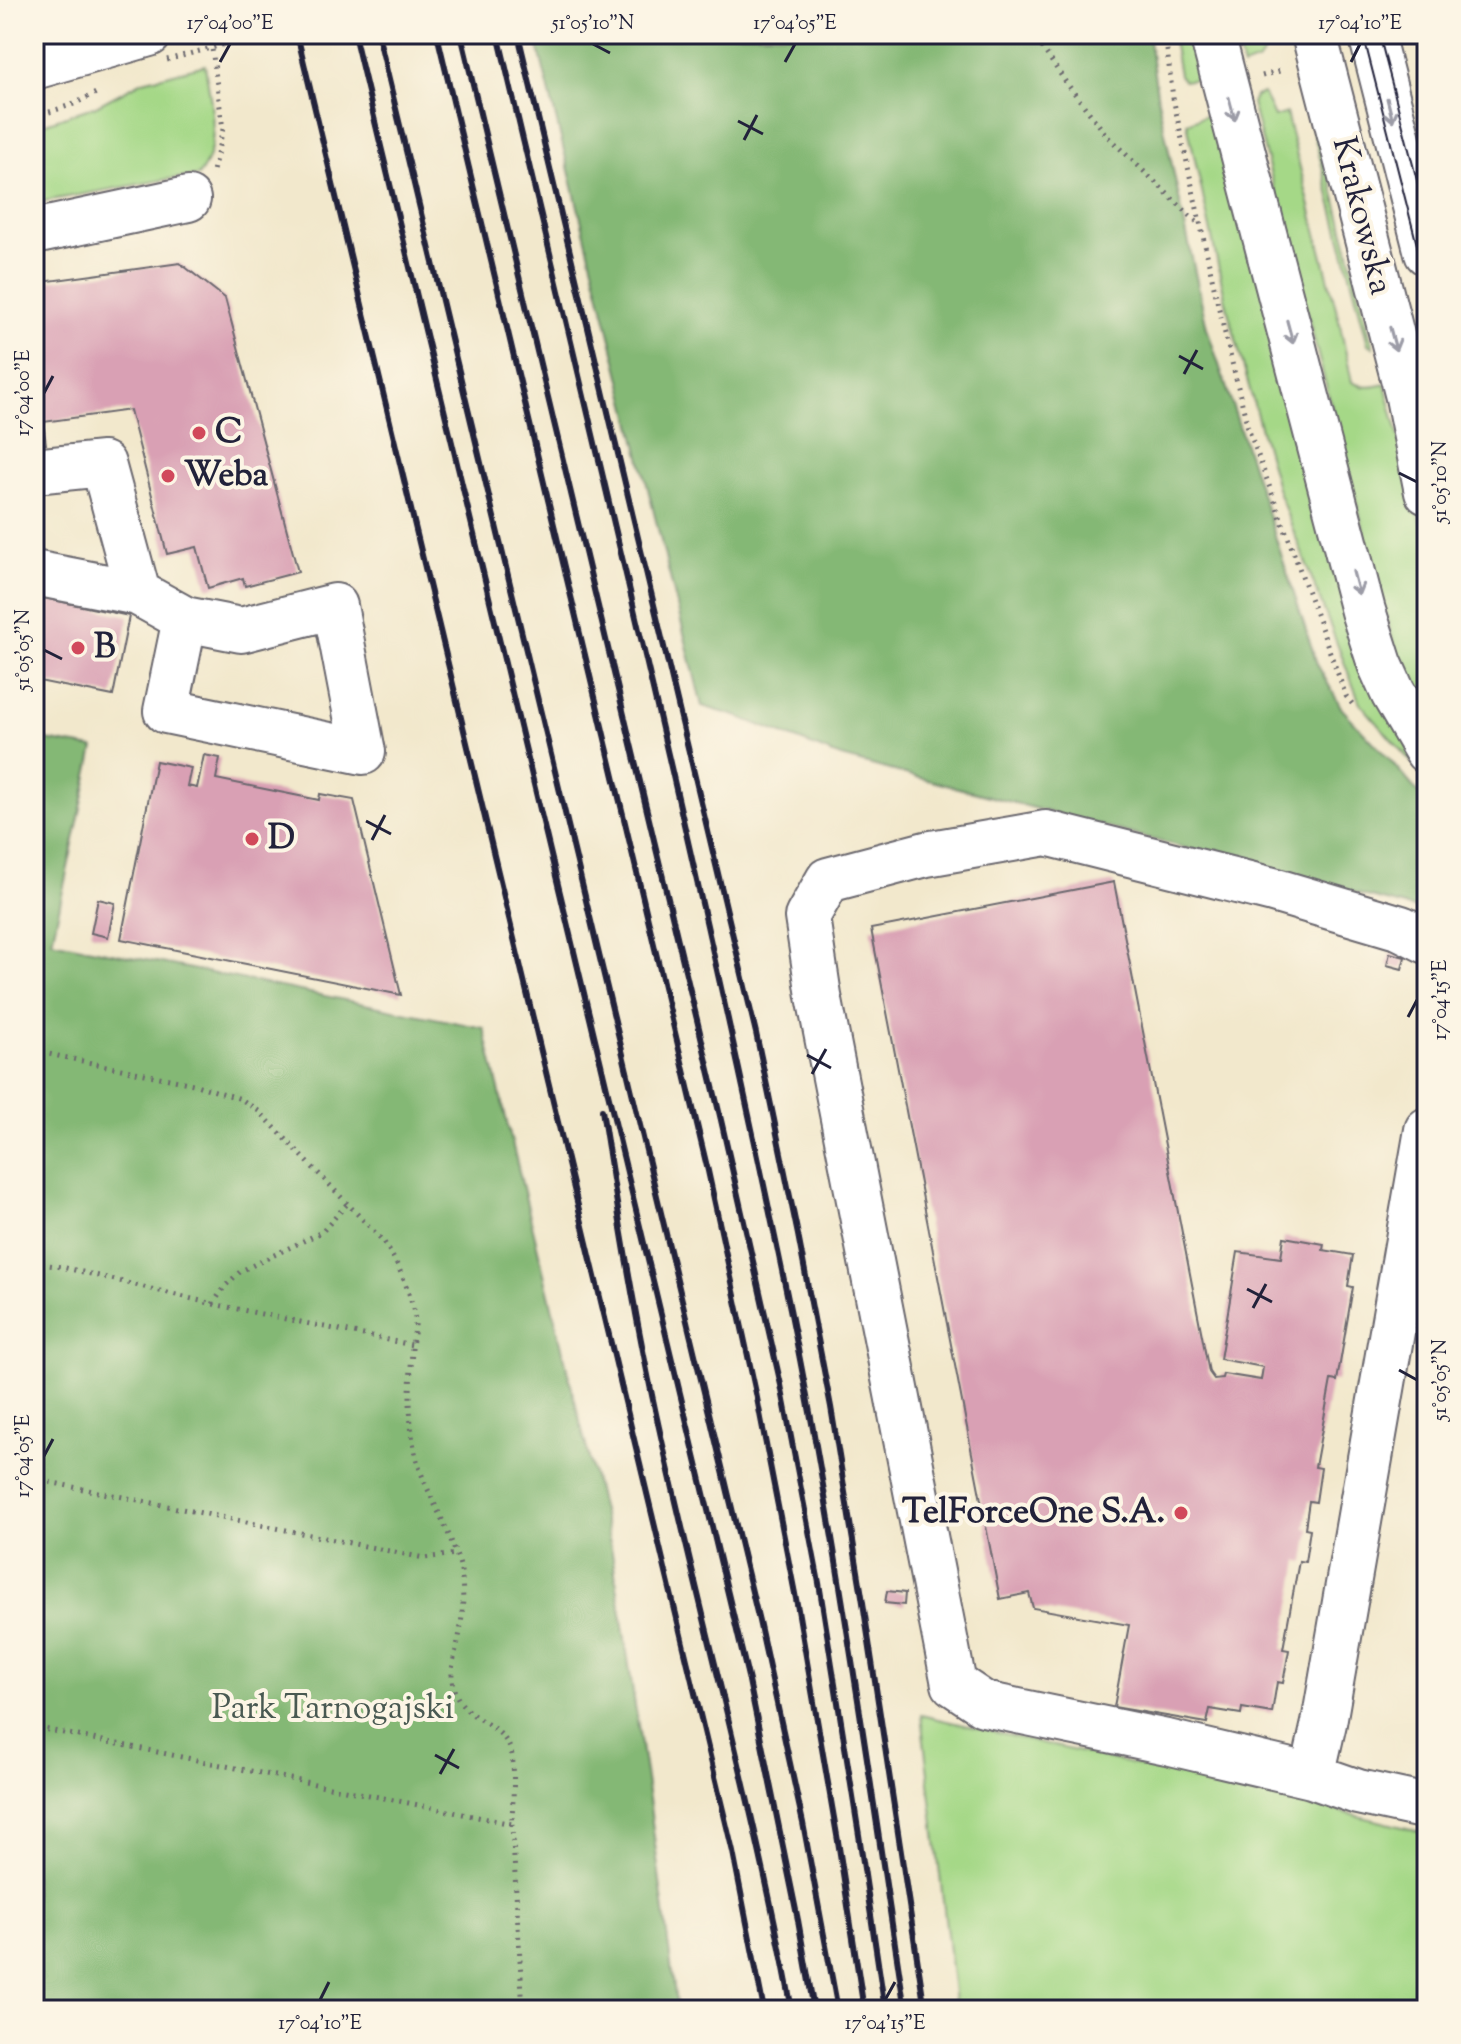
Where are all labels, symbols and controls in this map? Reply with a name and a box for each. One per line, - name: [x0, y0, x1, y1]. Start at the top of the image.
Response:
- text: 17°04'00"E: [187, 10, 273, 39]
- text: 51°05'10"N: [551, 10, 634, 39]
- text: 17°04'05"E: [753, 10, 837, 39]
- text: 17°04'10"E: [1318, 10, 1402, 39]
- one-way arrow: [1225, 96, 1240, 122]
- one-way arrow: [1384, 96, 1399, 122]
- street label: Krakowska: [1318, 132, 1404, 300]
- one-way arrow: [1283, 318, 1298, 344]
- one-way arrow: [1386, 326, 1401, 351]
- text: 17°04'00"E: [10, 350, 39, 436]
- place label: C: [215, 409, 242, 458]
- marker: C: [190, 424, 208, 442]
- text: 51°05'10"N: [1427, 441, 1456, 524]
- place label: Weba: [184, 452, 269, 501]
- marker: Weba: [159, 467, 177, 485]
- one-way arrow: [1349, 570, 1364, 596]
- text: 51°05'05"N: [10, 609, 39, 692]
- place label: B: [94, 624, 115, 673]
- marker: B: [69, 639, 87, 657]
- place label: D: [268, 815, 295, 864]
- marker: D: [243, 830, 261, 848]
- text: 17°04'15"E: [1427, 960, 1456, 1040]
- text: 51°05'05"N: [1427, 1339, 1456, 1422]
- text: 17°04'05"E: [10, 1414, 39, 1498]
- place label: TelForceOne S.A.: [902, 1489, 1165, 1538]
- marker: TelForceOne S.A.: [1172, 1504, 1190, 1522]
- park label: Park Tarnogajski: [212, 1685, 454, 1734]
- text: 17°04'10"E: [278, 2010, 362, 2039]
- text: 17°04'15"E: [845, 2010, 925, 2039]

